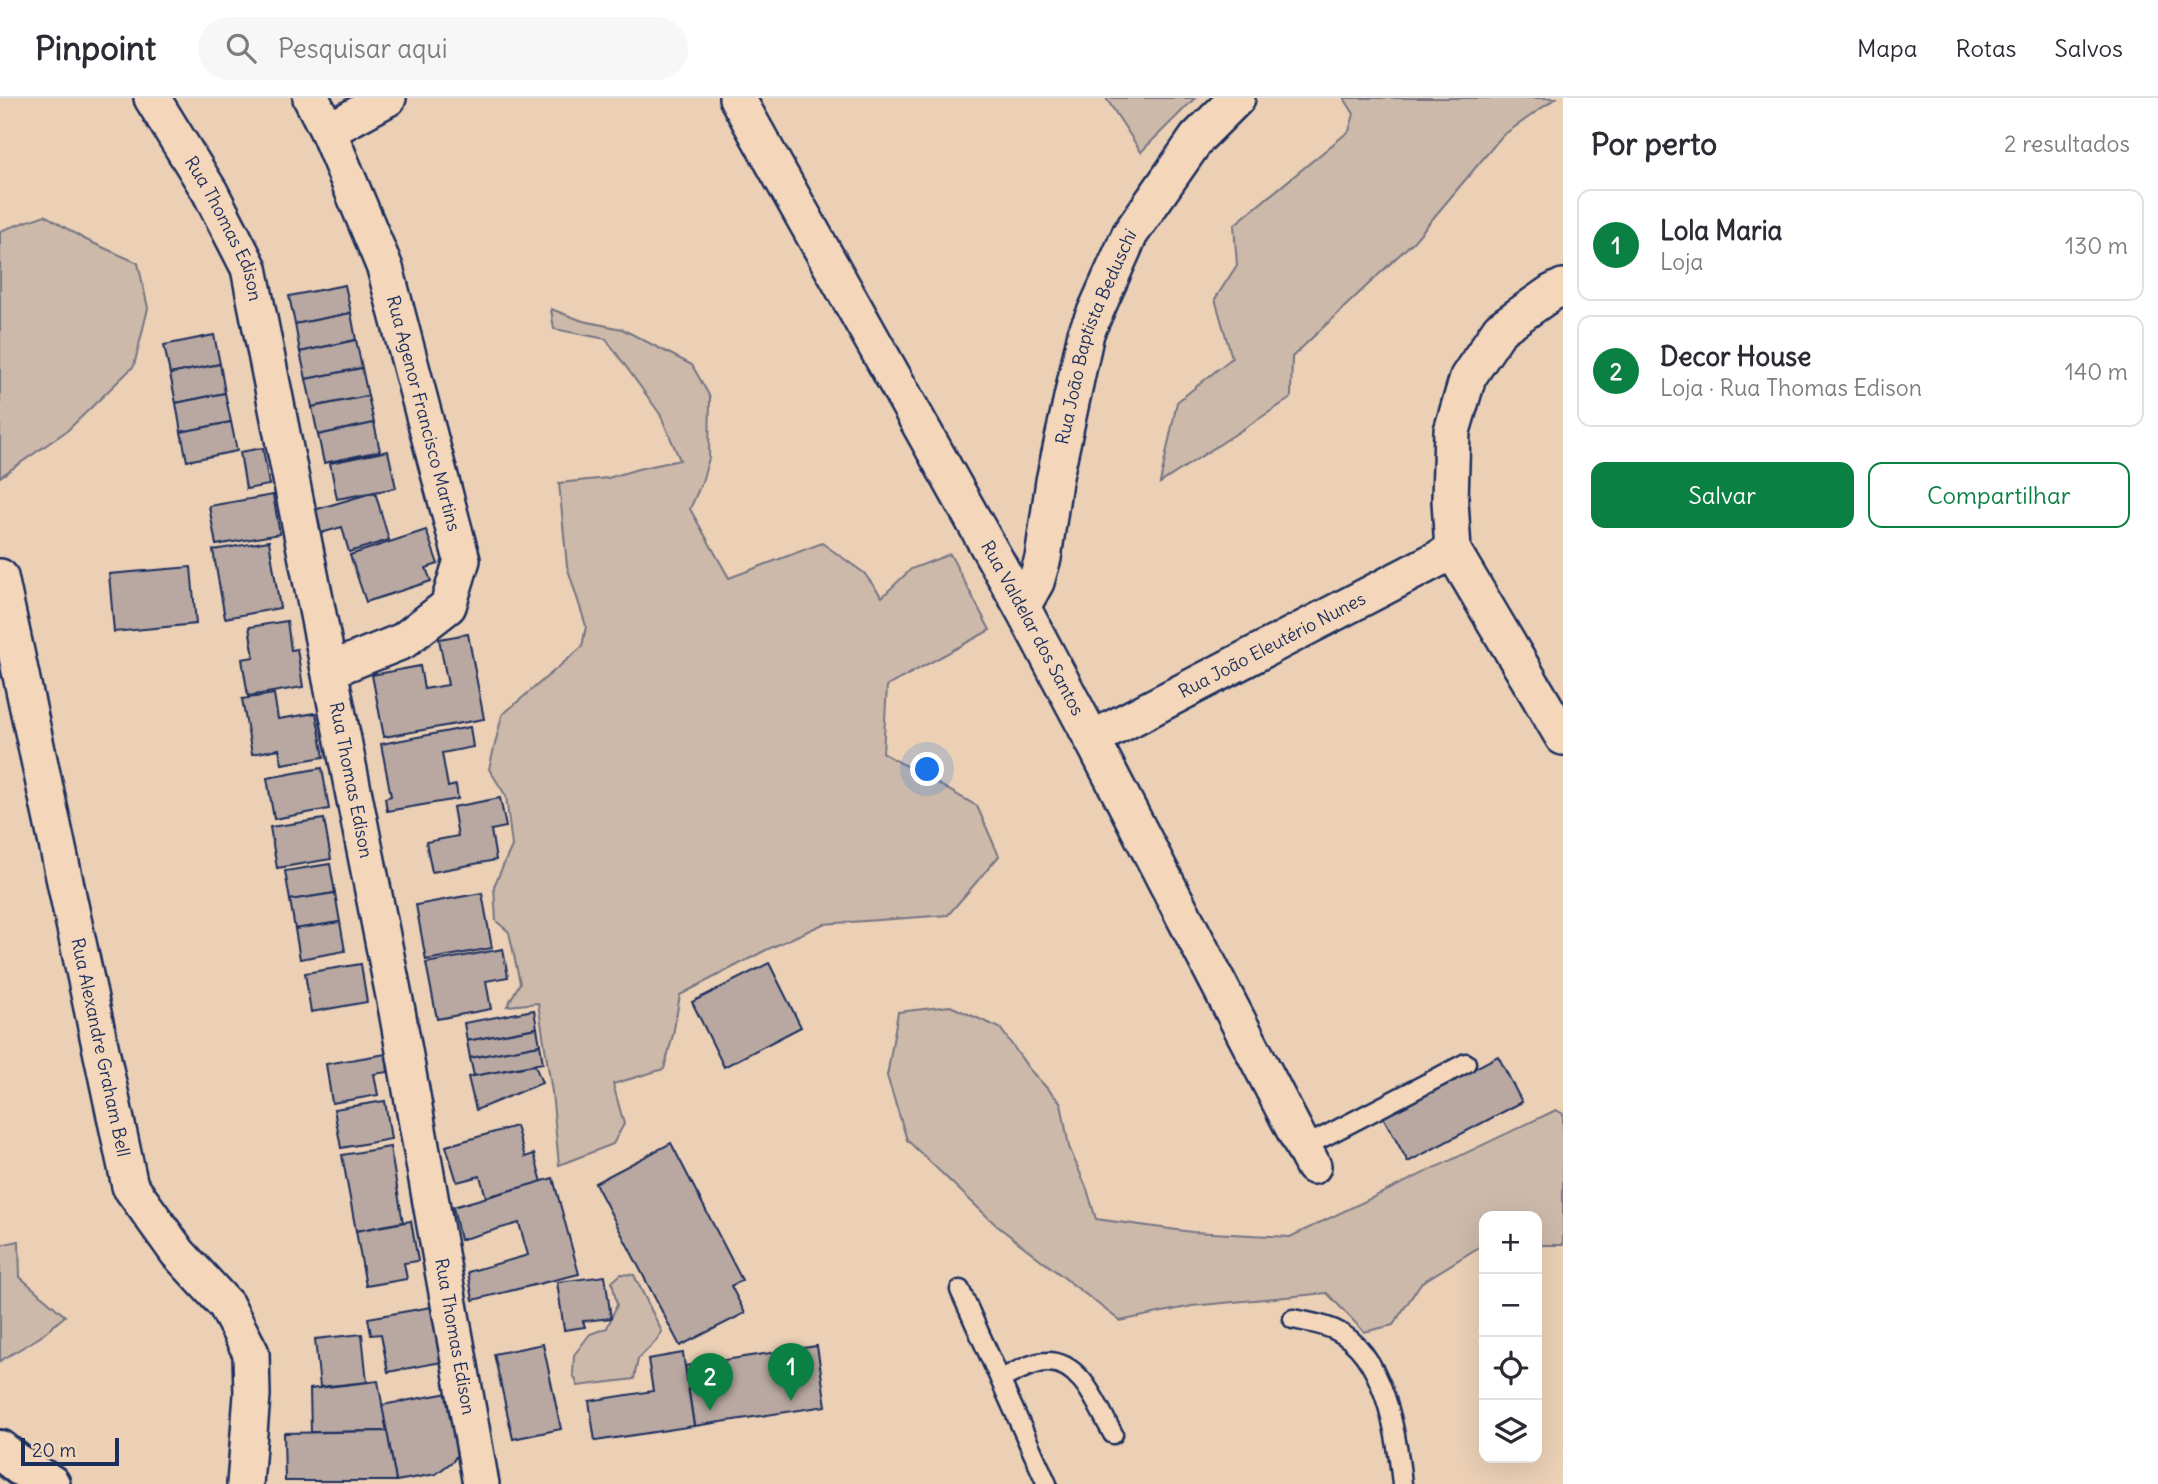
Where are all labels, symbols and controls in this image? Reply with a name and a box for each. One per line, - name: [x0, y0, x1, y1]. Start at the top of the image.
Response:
- search box: [198, 17, 688, 80]
- text: Pinpoint: [35, 27, 156, 69]
- icon: search: [222, 29, 260, 67]
- text: Pesquisar aqui: [278, 32, 447, 65]
- text: Mapa: [1857, 33, 1917, 63]
- text: Rotas: [1955, 33, 2017, 63]
- text: Salvos: [2055, 33, 2123, 63]
- text: Por perto: [1591, 125, 1717, 163]
- text: 2 resultados: [2004, 129, 2130, 158]
- street label: Rua Thomas Edison: [180, 152, 267, 303]
- text: Lola Maria: [1660, 214, 1782, 247]
- street label: Rua João Baptista Beduschi: [1050, 224, 1141, 447]
- text: 1: [1611, 231, 1621, 260]
- text: 130 m: [2065, 231, 2128, 260]
- text: Loja: [1660, 247, 1703, 276]
- street label: Rua Agenor Francisco Martins: [382, 293, 466, 534]
- text: Decor House: [1660, 340, 1811, 373]
- text: 2: [1610, 357, 1622, 386]
- text: 140 m: [2065, 357, 2128, 386]
- text: Loja · Rua Thomas Edison: [1660, 373, 1922, 402]
- button: Salvar: [1591, 462, 1854, 528]
- button: Compartilhar: [1868, 462, 2130, 528]
- street label: Rua Valdelar dos Santos: [976, 536, 1089, 719]
- street label: Rua João Eleutério Nunes: [1174, 587, 1369, 703]
- street label: Rua Thomas Edison: [325, 700, 378, 860]
- your location: [910, 752, 944, 786]
- street label: Rua Alexandre Graham Bell: [66, 936, 135, 1159]
- map controls: [1479, 1211, 1542, 1463]
- button: +: [1479, 1211, 1542, 1274]
- street label: Rua Thomas Edison: [430, 1256, 480, 1416]
- button: −: [1479, 1274, 1542, 1337]
- button: locate: [1479, 1337, 1542, 1400]
- pin: 1: [768, 1343, 814, 1401]
- pin: 2: [687, 1353, 733, 1411]
- button: layers: [1479, 1400, 1542, 1463]
- scale bar: [21, 1435, 119, 1467]
- text: 20 m: [32, 1438, 76, 1462]

